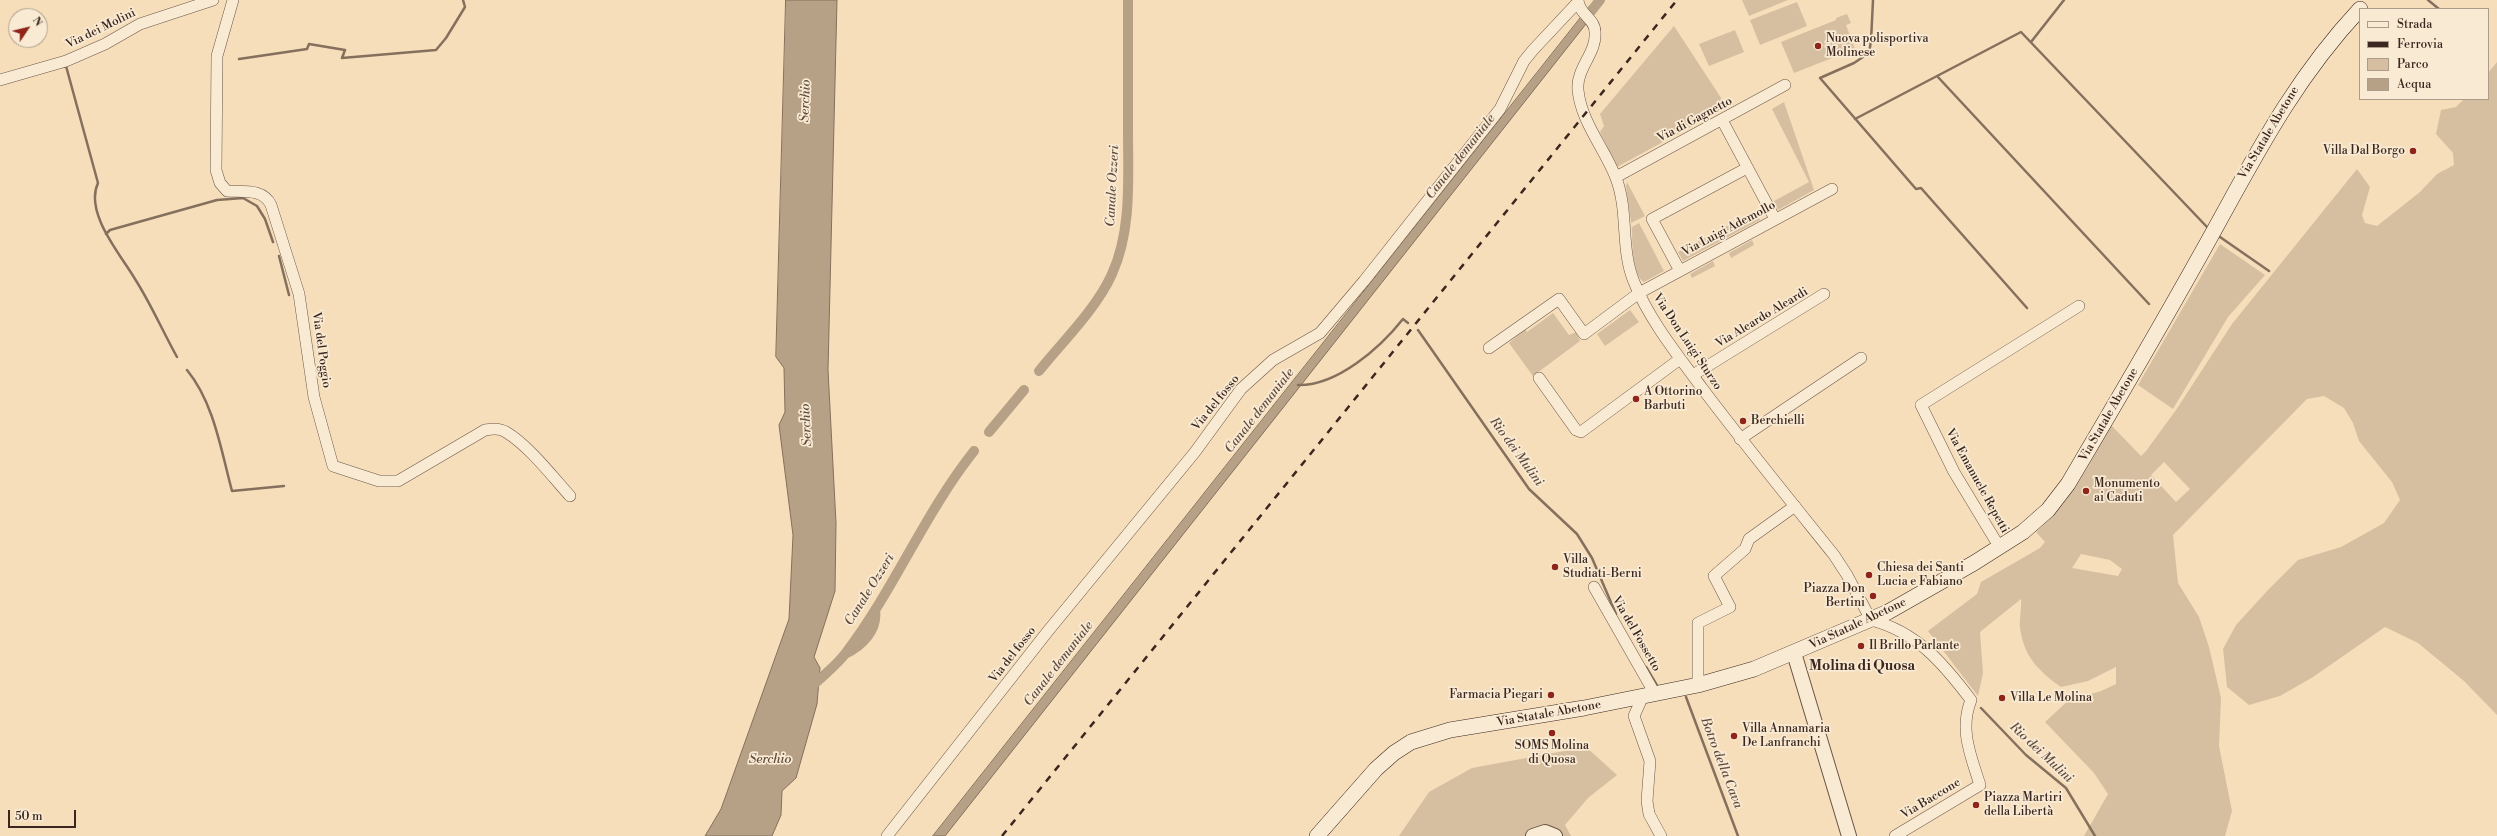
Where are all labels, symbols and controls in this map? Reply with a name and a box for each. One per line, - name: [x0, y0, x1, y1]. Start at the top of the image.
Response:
- street label: Via dei Molini: [64, 6, 138, 52]
- north arrow: [8, 8, 48, 48]
- legend: [2359, 8, 2489, 100]
- text: N: [29, 14, 45, 29]
- text: Strada: [2397, 17, 2432, 32]
- place label: Nuova polisportiva Molinese: [1826, 32, 1928, 60]
- text: Ferrovia: [2397, 37, 2443, 52]
- marker: Nuova polisportiva Molinese: [1813, 41, 1823, 51]
- text: Parco: [2397, 57, 2429, 72]
- text: Acqua: [2397, 77, 2431, 92]
- water label: Serchio: [797, 79, 815, 123]
- street label: Via Statale Abetone: [2236, 84, 2302, 182]
- street label: Via di Gagnetto: [1655, 94, 1735, 146]
- water label: Canale demaniale: [1423, 111, 1499, 203]
- place label: Villa Dal Borgo: [2323, 144, 2405, 158]
- water label: Canale Ozzeri: [1103, 145, 1123, 227]
- marker: Villa Dal Borgo: [2408, 146, 2418, 156]
- street label: Via Luigi Ademollo: [1680, 198, 1778, 260]
- street label: Via Aleardo Aleardi: [1713, 285, 1811, 351]
- street label: Via Don Luigi Sturzo: [1649, 291, 1725, 393]
- street label: Via del Poggio: [309, 311, 333, 389]
- water label: Canale demaniale: [1222, 365, 1298, 457]
- street label: Via Statale Abetone: [2076, 366, 2142, 464]
- street label: Via del fosso: [1189, 372, 1243, 434]
- place label: A Ottorino Barbuti: [1644, 385, 1702, 413]
- marker: A Ottorino Barbuti: [1631, 394, 1641, 404]
- water label: Serchio: [798, 403, 816, 447]
- place label: Berchielli: [1751, 414, 1805, 428]
- water label: Rio dei Mulini: [1486, 415, 1546, 489]
- marker: Berchielli: [1738, 416, 1748, 426]
- street label: Via Emanuele Repetti: [1942, 426, 2012, 536]
- place label: Monumento ai Caduti: [2094, 477, 2160, 505]
- marker: Monumento ai Caduti: [2081, 486, 2091, 496]
- water label: Canale Ozzeri: [842, 551, 898, 629]
- place label: Villa Studiati-Berni: [1563, 553, 1642, 581]
- place label: Chiesa dei Santi Lucia e Fabiano: [1877, 561, 1964, 589]
- marker: Villa Studiati-Berni: [1550, 562, 1560, 572]
- marker: Chiesa dei Santi Lucia e Fabiano: [1864, 570, 1874, 580]
- place label: Piazza Don Bertini: [1803, 582, 1865, 610]
- marker: Piazza Don Bertini: [1868, 591, 1878, 601]
- street label: Via del Fossetto: [1609, 594, 1663, 674]
- street label: Via Statale Abetone: [1807, 595, 1909, 653]
- water label: Canale demaniale: [1021, 618, 1097, 710]
- street label: Via del fosso: [987, 624, 1039, 686]
- place label: Il Brillo Parlante: [1869, 639, 1959, 653]
- marker: Il Brillo Parlante: [1856, 641, 1866, 651]
- district label: Molina di Quosa: [1809, 659, 1915, 675]
- place label: Farmacia Piegari: [1449, 688, 1543, 702]
- marker: Farmacia Piegari: [1546, 690, 1556, 700]
- place label: Villa Le Molina: [2010, 691, 2092, 705]
- marker: Villa Le Molina: [1997, 693, 2007, 703]
- street label: Via Statale Abetone: [1496, 698, 1602, 730]
- water label: Botro della Cava: [1697, 715, 1745, 811]
- water label: Rio dei Mulini: [2006, 720, 2076, 786]
- place label: Villa Annamaria De Lanfranchi: [1742, 722, 1830, 750]
- marker: SOMS Molina di Quosa: [1547, 728, 1557, 738]
- marker: Villa Annamaria De Lanfranchi: [1729, 731, 1739, 741]
- place label: SOMS Molina di Quosa: [1515, 739, 1589, 767]
- water label: Serchio: [749, 752, 791, 768]
- street label: Via Baccone: [1899, 776, 1963, 822]
- place label: Piazza Martiri della Libertà: [1984, 791, 2062, 819]
- marker: Piazza Martiri della Libertà: [1971, 800, 1981, 810]
- scale bar: [10, 802, 78, 828]
- text: 50 m: [15, 809, 43, 824]

